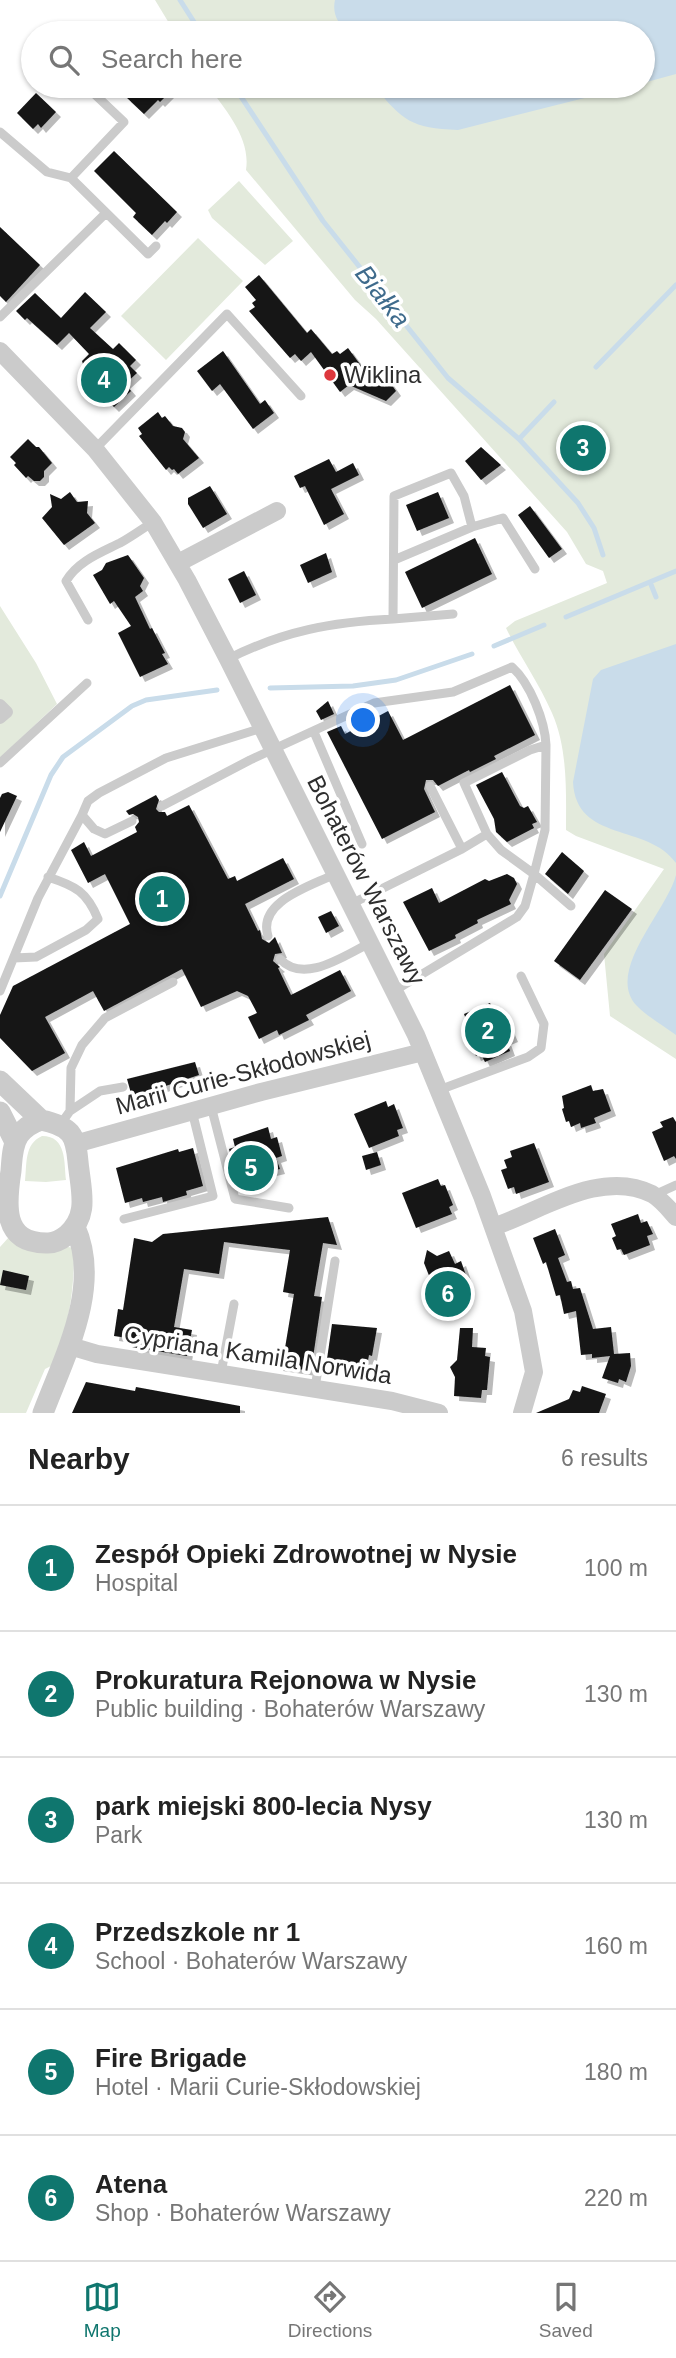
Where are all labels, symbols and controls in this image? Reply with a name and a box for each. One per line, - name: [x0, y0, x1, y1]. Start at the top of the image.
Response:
- search box: [21, 21, 655, 98]
- icon: search: [45, 41, 83, 79]
- text: Search here: [101, 44, 243, 74]
- water label: Białka: [349, 259, 417, 333]
- pin: 4: [81, 354, 127, 406]
- place label: Wiklina: [344, 361, 422, 388]
- marker: Wiklina: [322, 367, 338, 383]
- pin: 3: [560, 422, 606, 474]
- your location: [346, 703, 380, 737]
- street label: Bohaterów Warszawy: [302, 771, 431, 989]
- pin: 1: [139, 873, 185, 925]
- pin: 2: [465, 1005, 511, 1057]
- street label: Marii Curie-Skłodowskiej: [112, 1025, 373, 1120]
- pin: 5: [228, 1142, 274, 1194]
- pin: 6: [425, 1268, 471, 1320]
- street label: Cypriana Kamila Norwida: [122, 1320, 395, 1389]
- text: Nearby: [28, 1442, 130, 1475]
- text: 6 results: [561, 1445, 648, 1471]
- text: Zespół Opieki Zdrowotnej w Nysie: [95, 1539, 517, 1569]
- text: 1: [45, 1555, 57, 1581]
- text: 100 m: [584, 1555, 648, 1581]
- text: Hospital: [95, 1570, 178, 1596]
- text: Prokuratura Rejonowa w Nysie: [95, 1665, 476, 1695]
- text: 2: [45, 1681, 57, 1707]
- text: 130 m: [584, 1681, 648, 1707]
- text: Public building · Bohaterów Warszawy: [95, 1696, 485, 1722]
- text: park miejski 800-lecia Nysy: [95, 1791, 432, 1821]
- text: 3: [45, 1807, 57, 1833]
- text: 130 m: [584, 1807, 648, 1833]
- text: Park: [95, 1822, 142, 1848]
- text: Przedszkole nr 1: [95, 1917, 300, 1947]
- text: 4: [45, 1933, 57, 1959]
- text: 160 m: [584, 1933, 648, 1959]
- text: School · Bohaterów Warszawy: [95, 1948, 407, 1974]
- text: Fire Brigade: [95, 2043, 247, 2073]
- text: 5: [45, 2059, 57, 2085]
- text: 180 m: [584, 2059, 648, 2085]
- text: Hotel · Marii Curie-Skłodowskiej: [95, 2074, 421, 2100]
- text: Atena: [95, 2169, 167, 2199]
- text: 6: [45, 2185, 57, 2211]
- text: 220 m: [584, 2185, 648, 2211]
- text: Shop · Bohaterów Warszawy: [95, 2200, 391, 2226]
- tab: Map: [83, 2278, 121, 2342]
- tab: Directions: [288, 2278, 372, 2342]
- tab: Saved: [539, 2278, 593, 2342]

